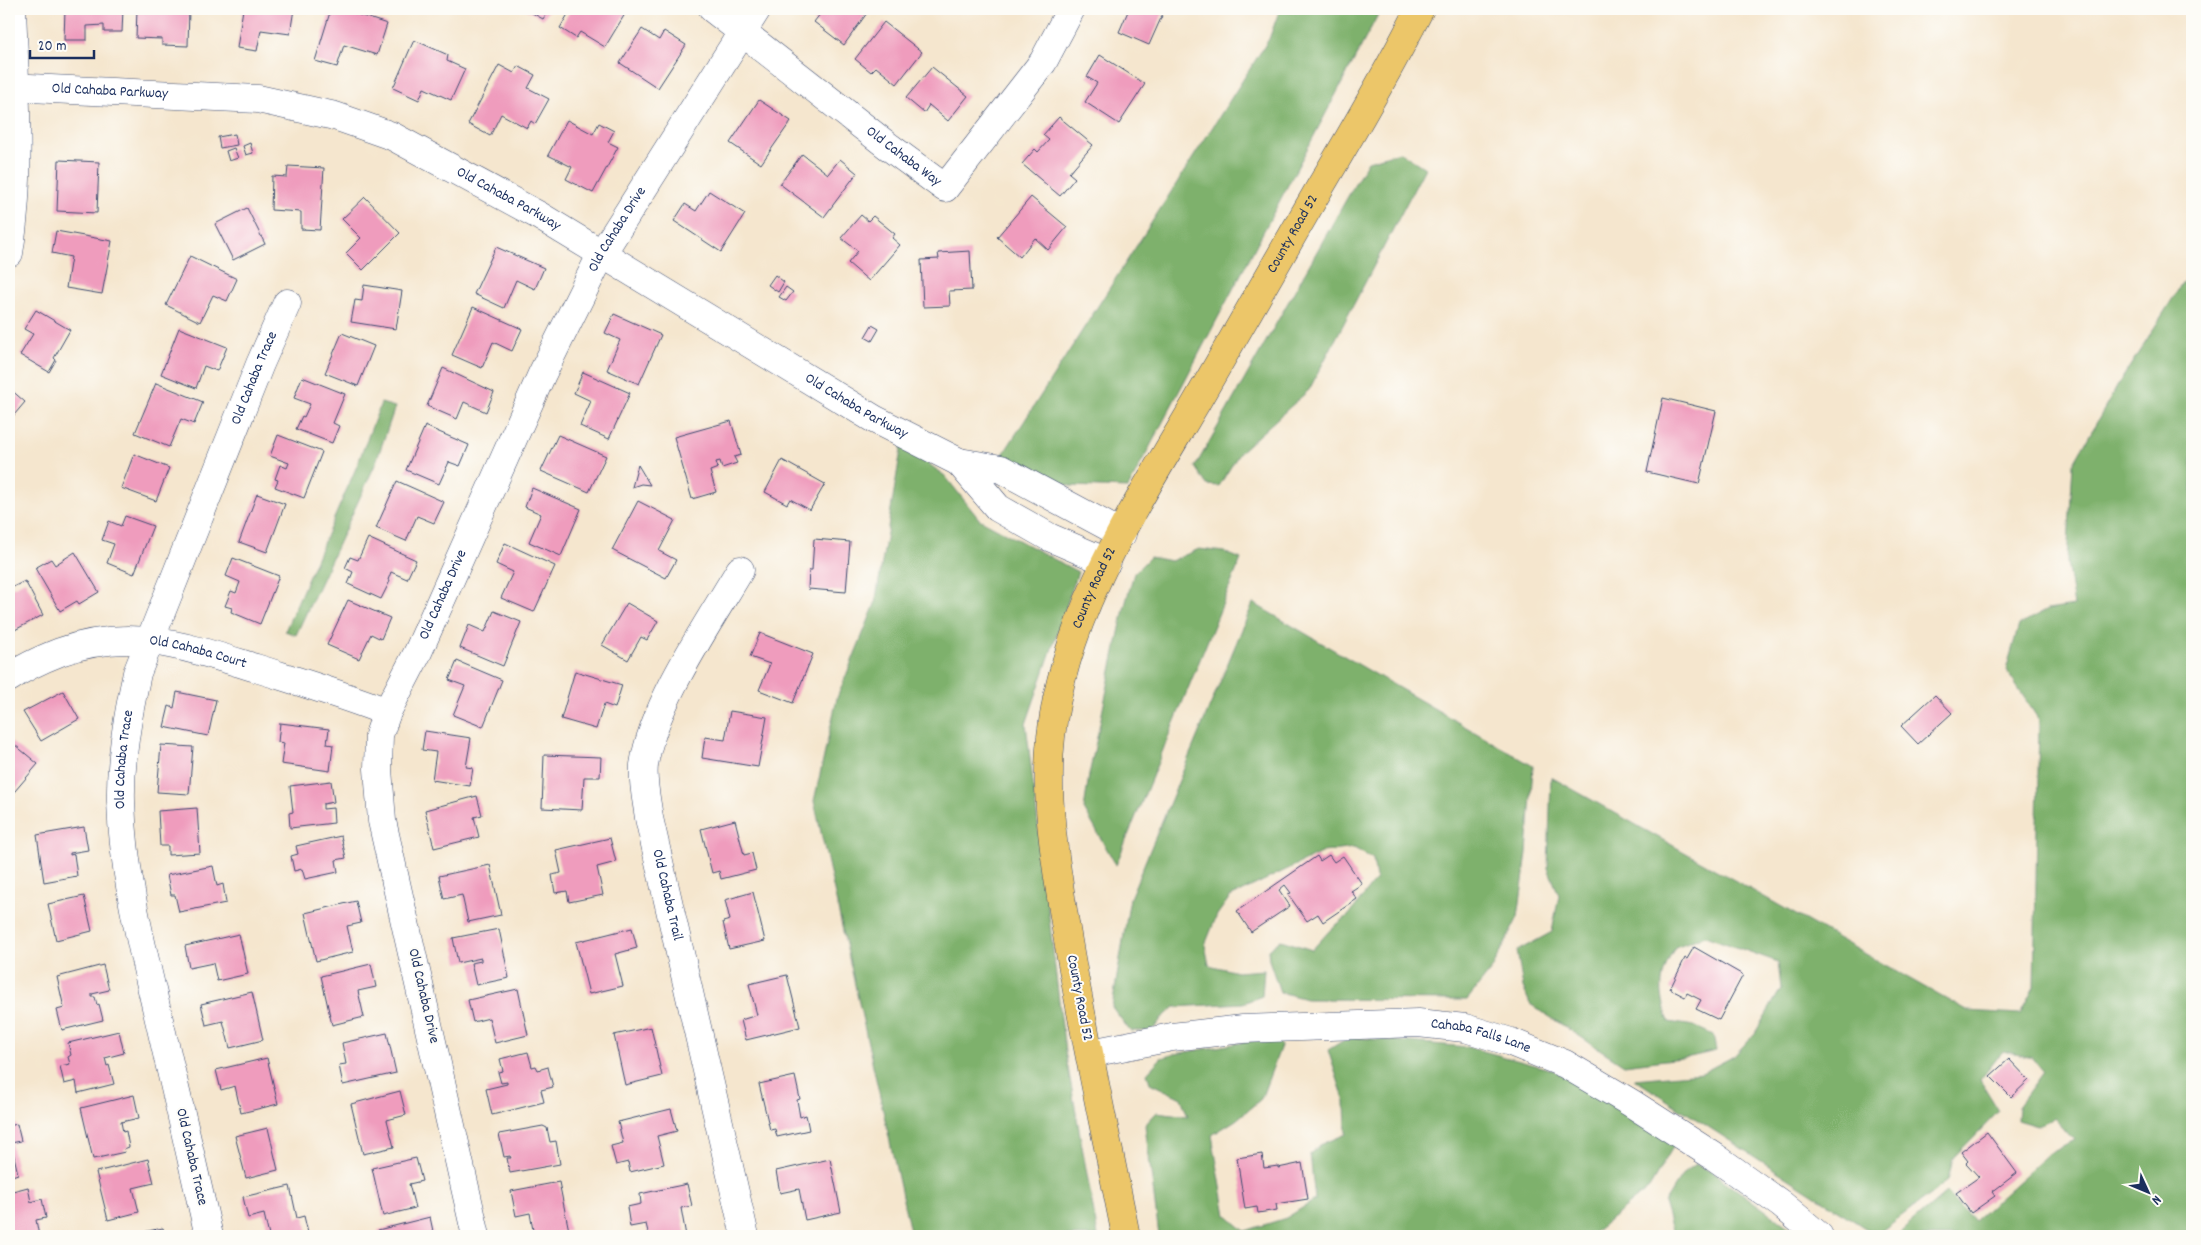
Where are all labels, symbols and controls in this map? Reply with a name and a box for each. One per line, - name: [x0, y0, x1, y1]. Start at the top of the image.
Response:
- scale bar: [30, 28, 94, 60]
- text: 20 m: [38, 36, 66, 58]
- street label: Old Cahaba Parkway: [51, 78, 169, 106]
- street label: Old Cahaba Way: [861, 121, 947, 193]
- street label: Old Cahaba Parkway: [452, 162, 566, 238]
- street label: Old Cahaba Drive: [583, 182, 653, 276]
- street label: County Road 52: [1262, 191, 1324, 278]
- street label: Old Cahaba Trace: [226, 328, 284, 428]
- street label: Old Cahaba Parkway: [800, 368, 912, 446]
- street label: County Road 52: [1067, 543, 1123, 632]
- street label: Old Cahaba Drive: [414, 546, 473, 644]
- street label: Old Cahaba Court: [148, 630, 250, 676]
- street label: Old Cahaba Trace: [110, 708, 140, 809]
- street label: Old Cahaba Trail: [646, 847, 688, 943]
- street label: Old Cahaba Drive: [401, 946, 445, 1046]
- street label: County Road 52: [1060, 953, 1098, 1043]
- street label: Cahaba Falls Lane: [1430, 1013, 1534, 1060]
- street label: Old Cahaba Trace: [169, 1106, 213, 1208]
- north arrow: [2124, 1168, 2174, 1218]
- text: N: [2146, 1190, 2166, 1209]

